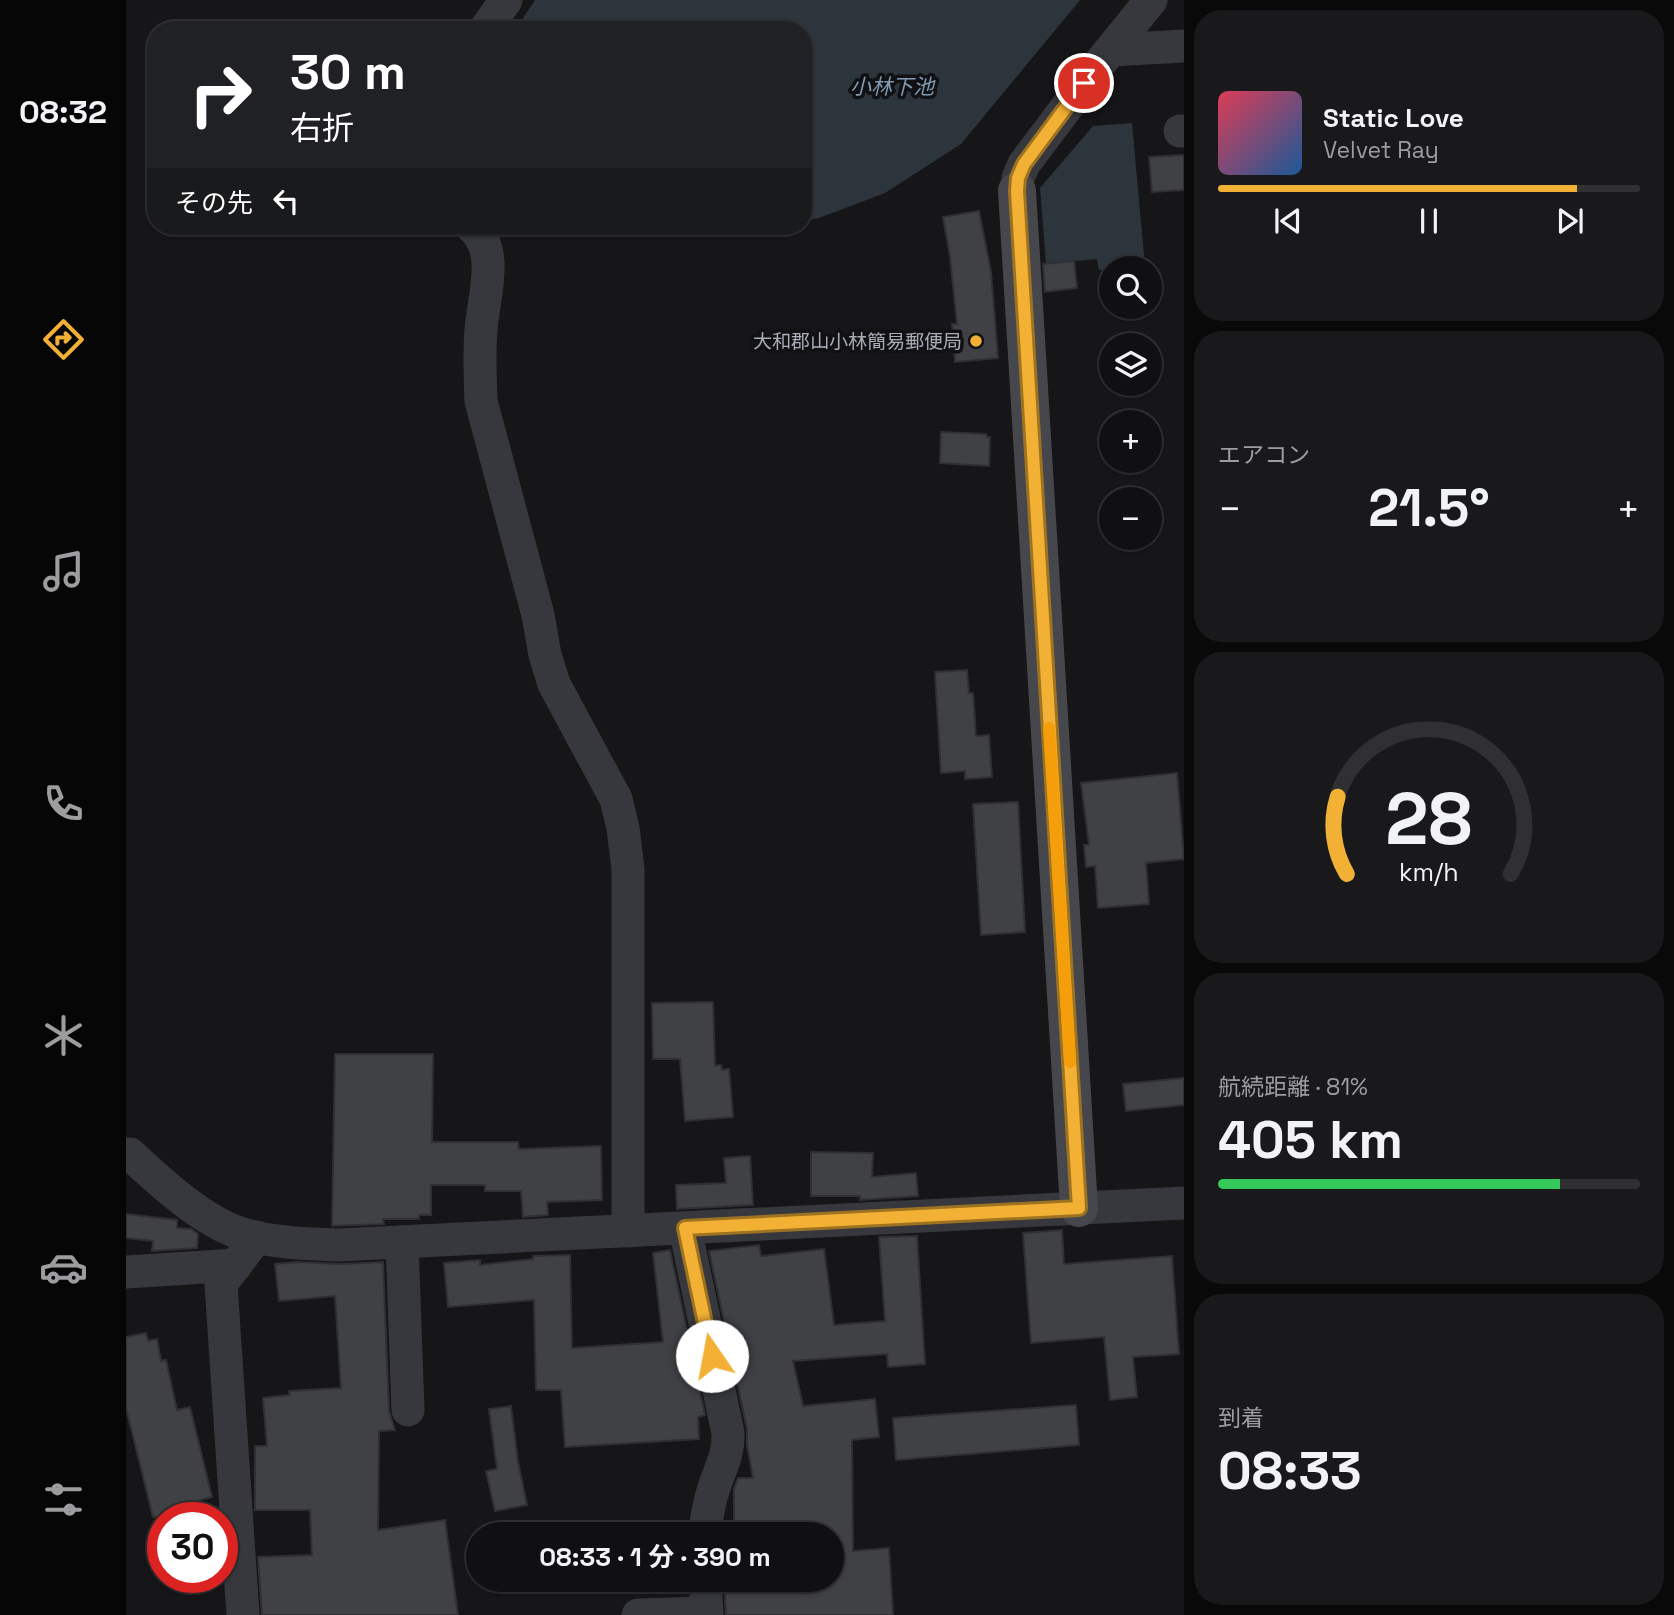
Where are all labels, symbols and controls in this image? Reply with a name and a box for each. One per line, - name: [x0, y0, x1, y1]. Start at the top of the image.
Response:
- text: 30 m: [290, 41, 406, 103]
- icon: right: [175, 49, 266, 140]
- pin: [1054, 53, 1114, 113]
- icon: arrive: [1065, 64, 1103, 102]
- water label: 小林下池: [850, 73, 936, 100]
- text: 08:32: [19, 92, 107, 132]
- text: Static Love: [1323, 101, 1464, 135]
- text: 右折: [290, 108, 354, 148]
- text: Velvet Ray: [1323, 135, 1439, 165]
- icon: left: [267, 182, 305, 220]
- text: その先: [175, 186, 253, 220]
- icon: previous: [1269, 202, 1307, 240]
- icon: pause: [1410, 202, 1448, 240]
- icon: next: [1551, 202, 1589, 240]
- map controls: [1099, 256, 1162, 550]
- button: search: [1099, 256, 1162, 319]
- icon: directions: [39, 315, 88, 364]
- place label: 大和郡山小林簡易郵便局: [753, 329, 962, 354]
- marker: 大和郡山小林簡易郵便局: [968, 333, 984, 349]
- button: layers: [1099, 333, 1162, 396]
- button: +: [1099, 410, 1162, 473]
- text: エアコン: [1218, 440, 1310, 470]
- text: 21.5°: [1368, 475, 1490, 541]
- text: −: [1218, 485, 1242, 533]
- text: +: [1616, 485, 1640, 533]
- button: −: [1099, 487, 1162, 550]
- icon: music: [39, 547, 88, 596]
- text: 28: [1386, 772, 1472, 865]
- icon: phone: [39, 779, 88, 828]
- text: km/h: [1399, 855, 1459, 887]
- icon: climate: [39, 1011, 88, 1060]
- text: 航続距離 · 81%: [1218, 1072, 1368, 1102]
- text: 405 km: [1218, 1107, 1403, 1173]
- icon: car: [39, 1243, 88, 1292]
- position arrow: [675, 1319, 749, 1393]
- text: 到着: [1218, 1403, 1264, 1433]
- text: 08:33: [1218, 1438, 1362, 1504]
- icon: filters: [39, 1475, 88, 1524]
- speed limit sign: 30: [147, 1502, 238, 1593]
- text: 08:33 · 1 分 · 390 m: [539, 1540, 771, 1574]

